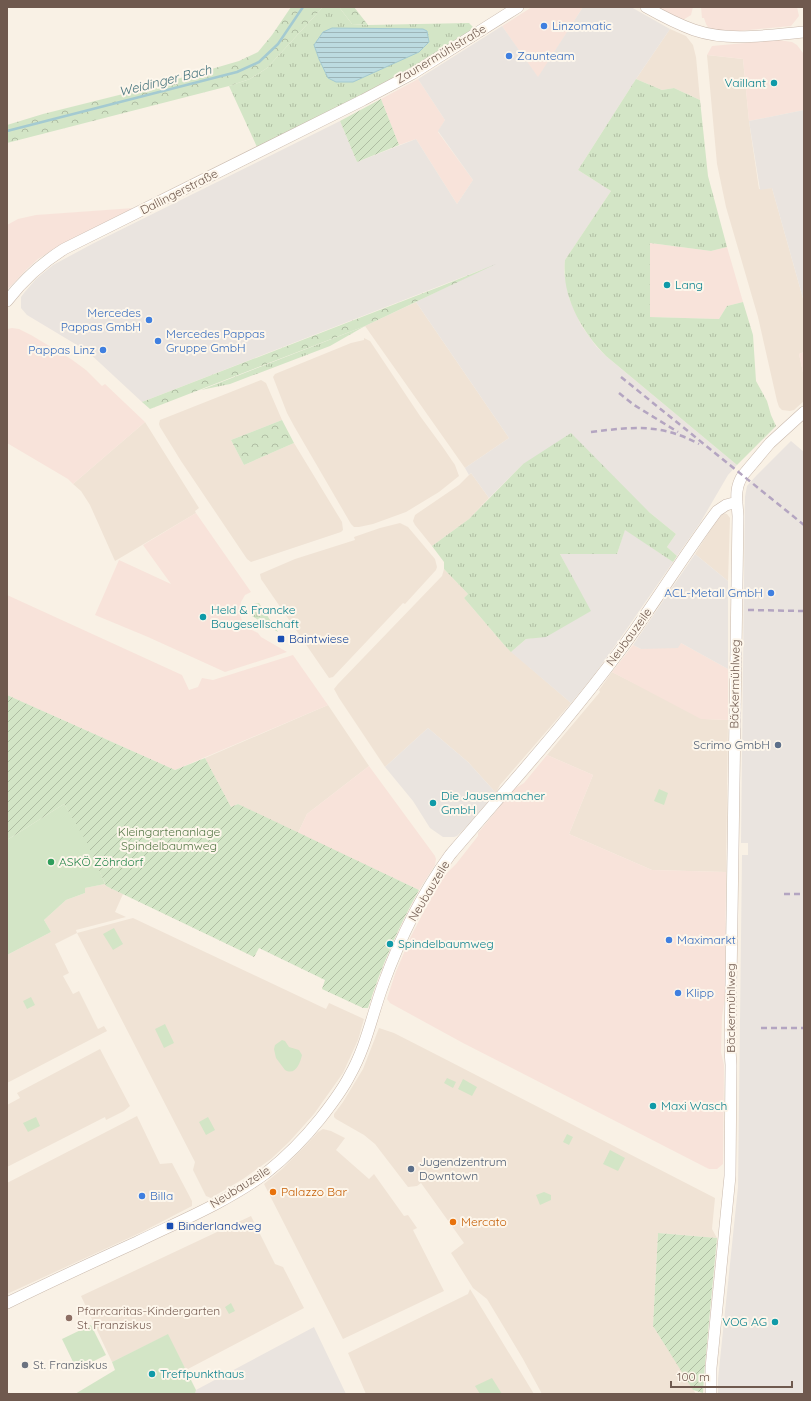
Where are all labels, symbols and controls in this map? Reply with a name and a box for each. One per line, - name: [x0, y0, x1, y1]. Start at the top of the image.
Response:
- place label: Linzomatic: [552, 18, 612, 33]
- street label: Zaunermühlstraße: [393, 21, 489, 86]
- marker: Linzomatic: [539, 21, 549, 31]
- place label: Zaunteam: [517, 48, 575, 63]
- marker: Zaunteam: [504, 51, 514, 61]
- water label: Weidinger Bach: [117, 61, 214, 99]
- place label: Vaillant: [725, 75, 766, 90]
- marker: Vaillant: [769, 78, 779, 88]
- street label: Dallingerstraße: [137, 165, 220, 218]
- place label: Lang: [675, 277, 703, 292]
- marker: Lang: [662, 280, 672, 290]
- place label: Mercedes Pappas GmbH: [61, 305, 141, 334]
- marker: Mercedes Pappas GmbH: [144, 315, 154, 325]
- place label: Mercedes Pappas Gruppe GmbH: [166, 326, 265, 355]
- marker: Mercedes Pappas Gruppe GmbH: [153, 336, 163, 346]
- place label: Pappas Linz: [28, 342, 95, 357]
- marker: Pappas Linz: [98, 345, 108, 355]
- place label: ACL-Metall GmbH: [664, 585, 763, 600]
- marker: ACL-Metall GmbH: [766, 588, 776, 598]
- place label: Held & Francke Baugesellschaft: [211, 602, 299, 631]
- street label: Neubauzeile: [603, 605, 655, 669]
- marker: Held & Francke Baugesellschaft: [198, 612, 208, 622]
- place label: Baintwiese: [289, 631, 349, 646]
- marker: Baintwiese: [276, 634, 286, 644]
- street label: Bäckermühlweg: [726, 639, 743, 729]
- place label: Scrimo GmbH: [693, 737, 770, 752]
- marker: Scrimo GmbH: [773, 740, 783, 750]
- place label: Die Jausenmacher GmbH: [441, 788, 545, 817]
- marker: Die Jausenmacher GmbH: [428, 798, 438, 808]
- park label: Kleingartenanlage Spindelbaumweg: [118, 824, 220, 853]
- place label: ASKÖ Zöhrdorf: [59, 854, 144, 869]
- marker: ASKÖ Zöhrdorf: [46, 857, 56, 867]
- street label: Neubauzeile: [405, 858, 453, 924]
- place label: Maximarkt: [677, 932, 736, 947]
- marker: Maximarkt: [664, 935, 674, 945]
- place label: Spindelbaumweg: [398, 936, 494, 951]
- marker: Spindelbaumweg: [385, 939, 395, 949]
- street label: Bäckermühlweg: [723, 963, 738, 1053]
- place label: Klipp: [686, 985, 714, 1000]
- marker: Klipp: [673, 988, 683, 998]
- place label: Maxi Wasch: [661, 1098, 727, 1113]
- marker: Maxi Wasch: [648, 1101, 658, 1111]
- place label: Jugendzentrum Downtown: [419, 1154, 507, 1183]
- street label: Neubauzeile: [207, 1162, 273, 1211]
- marker: Jugendzentrum Downtown: [406, 1164, 416, 1174]
- place label: Palazzo Bar: [281, 1184, 347, 1199]
- marker: Palazzo Bar: [268, 1187, 278, 1197]
- place label: Billa: [150, 1188, 173, 1203]
- marker: Billa: [137, 1191, 147, 1201]
- place label: Mercato: [461, 1214, 507, 1229]
- marker: Mercato: [448, 1217, 458, 1227]
- place label: Binderlandweg: [178, 1218, 261, 1233]
- marker: Binderlandweg: [165, 1221, 175, 1231]
- place label: Pfarrcaritas-Kindergarten St. Franziskus: [77, 1303, 220, 1332]
- marker: Pfarrcaritas-Kindergarten St. Franziskus: [64, 1313, 74, 1323]
- place label: VOG AG: [722, 1314, 767, 1329]
- marker: VOG AG: [770, 1317, 780, 1327]
- place label: St. Franziskus: [33, 1357, 108, 1372]
- marker: St. Franziskus: [20, 1360, 30, 1370]
- scale bar: [671, 1363, 792, 1389]
- place label: Treffpunkthaus: [160, 1366, 245, 1381]
- marker: Treffpunkthaus: [147, 1369, 157, 1379]
- text: 100 m: [677, 1369, 710, 1384]

